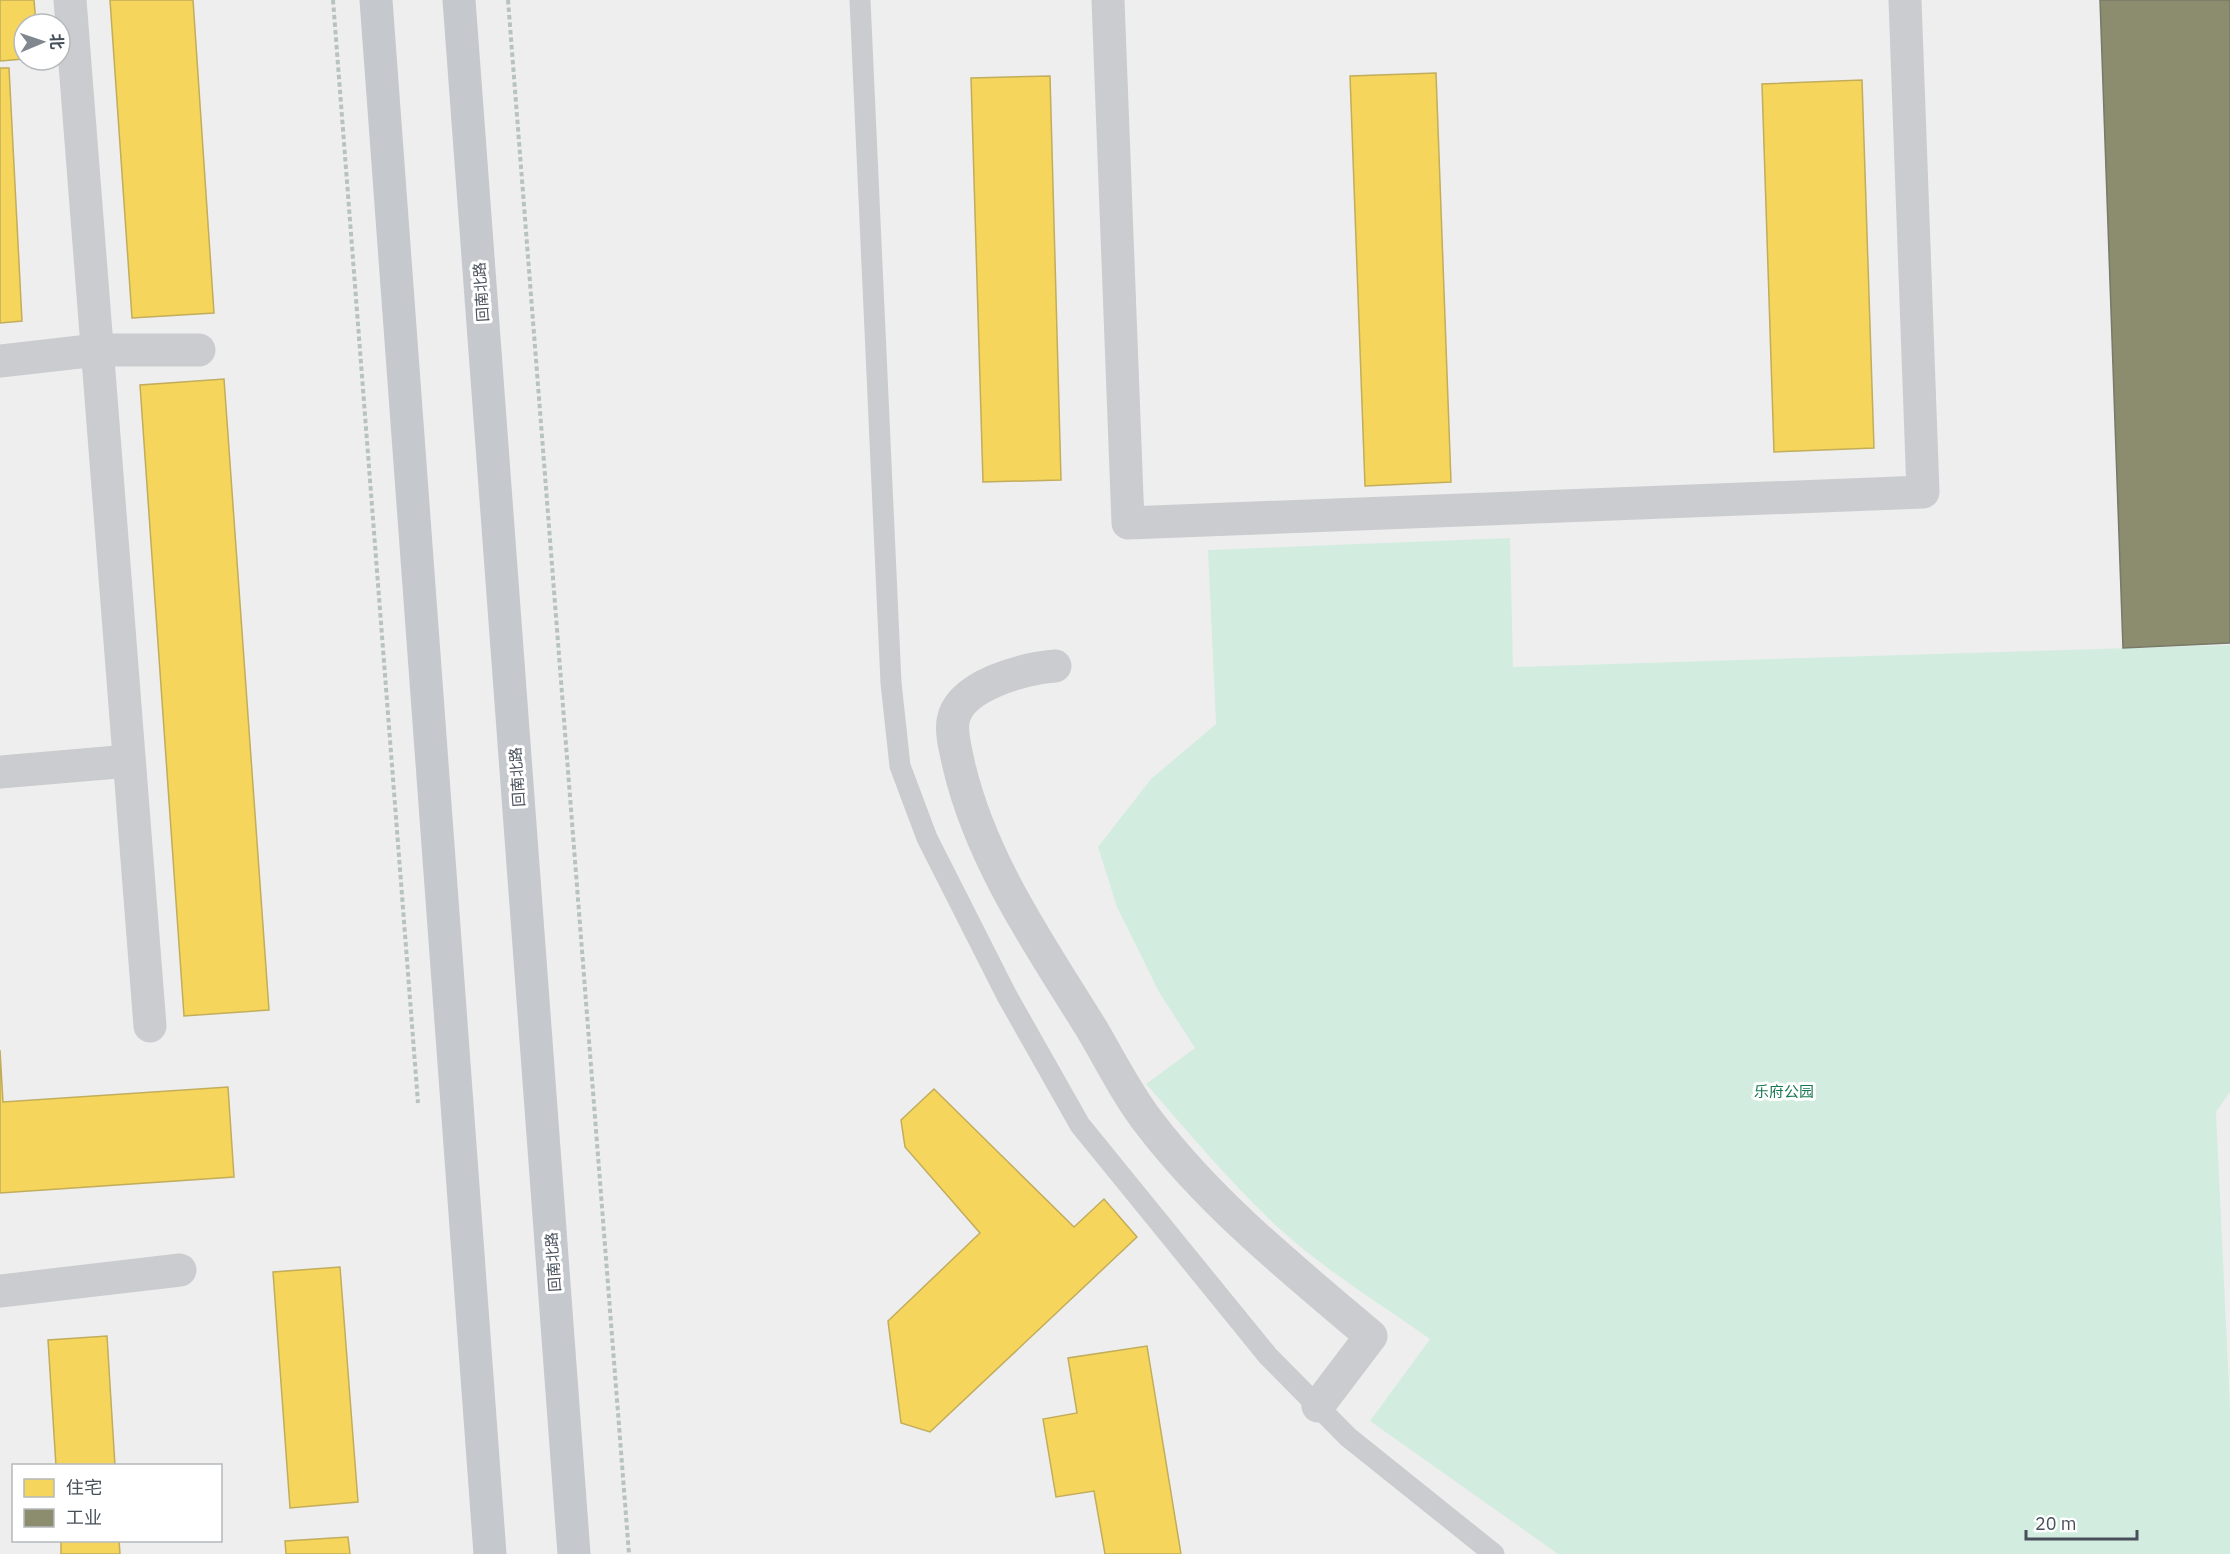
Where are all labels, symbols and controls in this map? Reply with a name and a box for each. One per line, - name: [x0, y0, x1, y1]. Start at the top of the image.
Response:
- north arrow: [12, 12, 72, 72]
- text: 北: [47, 33, 67, 50]
- street label: 回南北路: [469, 261, 493, 323]
- street label: 回南北路: [505, 746, 529, 808]
- park label: 乐府公园: [1754, 1082, 1814, 1101]
- street label: 回南北路: [541, 1231, 565, 1293]
- legend: [12, 1464, 222, 1542]
- text: 住宅: [66, 1476, 102, 1499]
- scale bar: [2026, 1503, 2137, 1541]
- text: 工业: [66, 1506, 102, 1529]
- text: 20 m: [2035, 1512, 2077, 1535]

